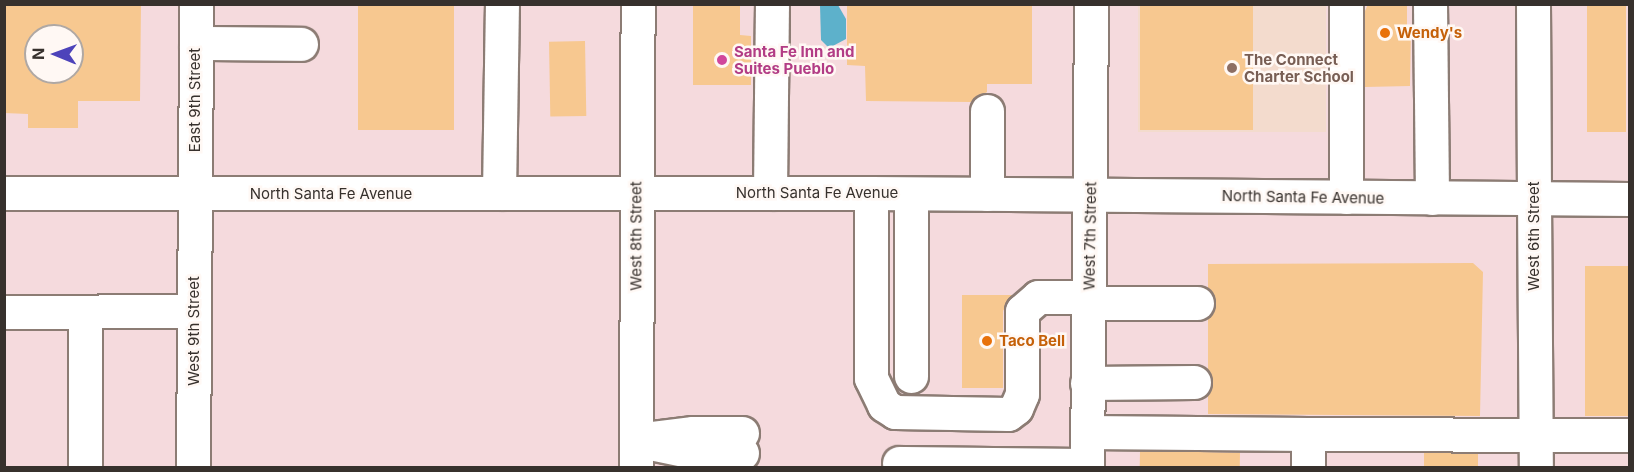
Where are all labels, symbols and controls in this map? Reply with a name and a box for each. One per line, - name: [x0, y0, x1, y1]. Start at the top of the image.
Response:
- north arrow: [24, 24, 84, 84]
- place label: Wendy's: [1397, 24, 1462, 42]
- marker: Wendy's: [1378, 26, 1392, 40]
- place label: Santa Fe Inn and Suites Pueblo: [734, 42, 854, 77]
- text: N: [28, 47, 48, 60]
- street label: East 9th Street: [186, 48, 204, 152]
- place label: The Connect Charter School: [1244, 50, 1354, 85]
- marker: Santa Fe Inn and Suites Pueblo: [715, 53, 729, 67]
- marker: The Connect Charter School: [1225, 61, 1239, 75]
- street label: West 8th Street: [627, 181, 645, 291]
- street label: West 6th Street: [1525, 181, 1543, 291]
- street label: West 7th Street: [1080, 182, 1100, 290]
- street label: North Santa Fe Avenue: [736, 184, 898, 202]
- street label: North Santa Fe Avenue: [250, 185, 412, 203]
- street label: North Santa Fe Avenue: [1222, 187, 1384, 207]
- street label: West 9th Street: [185, 276, 203, 386]
- place label: Taco Bell: [999, 332, 1065, 350]
- marker: Taco Bell: [980, 334, 994, 348]

